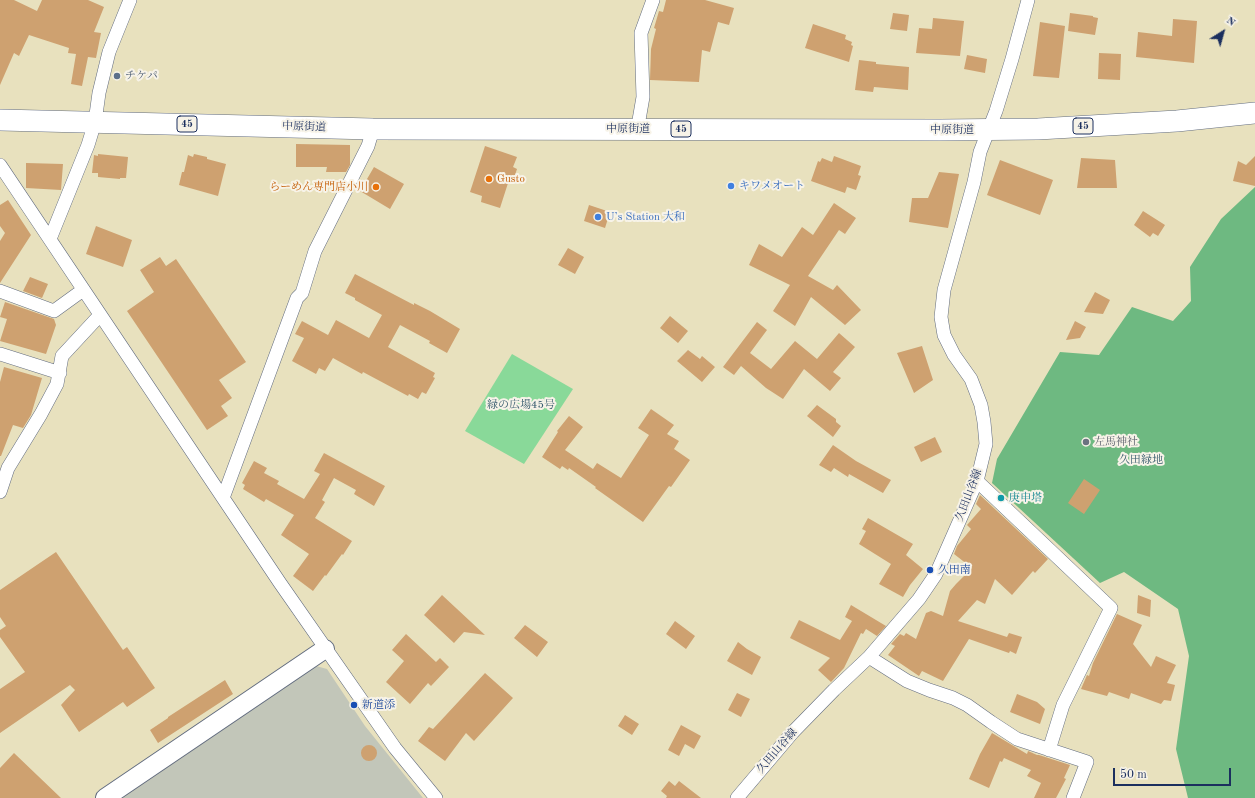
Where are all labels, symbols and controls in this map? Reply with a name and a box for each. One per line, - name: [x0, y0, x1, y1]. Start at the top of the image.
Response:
- north arrow: [1203, 12, 1243, 52]
- text: N: [1224, 15, 1237, 29]
- place label: チケパ: [125, 69, 158, 83]
- marker: チケパ: [112, 71, 122, 81]
- road number: 45: [177, 116, 197, 132]
- road number: 45: [1073, 118, 1093, 134]
- street label: 中原街道: [282, 120, 326, 134]
- road number: 45: [671, 121, 691, 137]
- street label: 中原街道: [606, 122, 650, 136]
- street label: 中原街道: [930, 123, 974, 137]
- place label: Gusto: [497, 172, 525, 186]
- marker: Gusto: [484, 174, 494, 184]
- place label: キワメオート: [739, 179, 805, 193]
- place label: らーめん専門店小川: [269, 180, 368, 194]
- marker: キワメオート: [726, 181, 736, 191]
- marker: らーめん専門店小川: [371, 182, 381, 192]
- place label: U’s Station 大和: [606, 210, 685, 224]
- marker: U’s Station 大和: [593, 212, 603, 222]
- park label: 緑の広場45号: [487, 398, 555, 412]
- place label: 左馬神社: [1094, 435, 1138, 449]
- marker: 左馬神社: [1081, 437, 1091, 447]
- park label: 久田緑地: [1119, 453, 1163, 467]
- street label: 久田山谷線: [953, 467, 985, 523]
- place label: 庚申塔: [1009, 491, 1042, 505]
- marker: 庚申塔: [996, 493, 1006, 503]
- place label: 久田南: [938, 563, 971, 577]
- marker: 久田南: [925, 565, 935, 575]
- place label: 新道添: [362, 698, 395, 712]
- marker: 新道添: [349, 700, 359, 710]
- street label: 久田山谷線: [754, 726, 800, 776]
- scale bar: [1115, 760, 1233, 786]
- text: 50 m: [1120, 769, 1147, 781]

